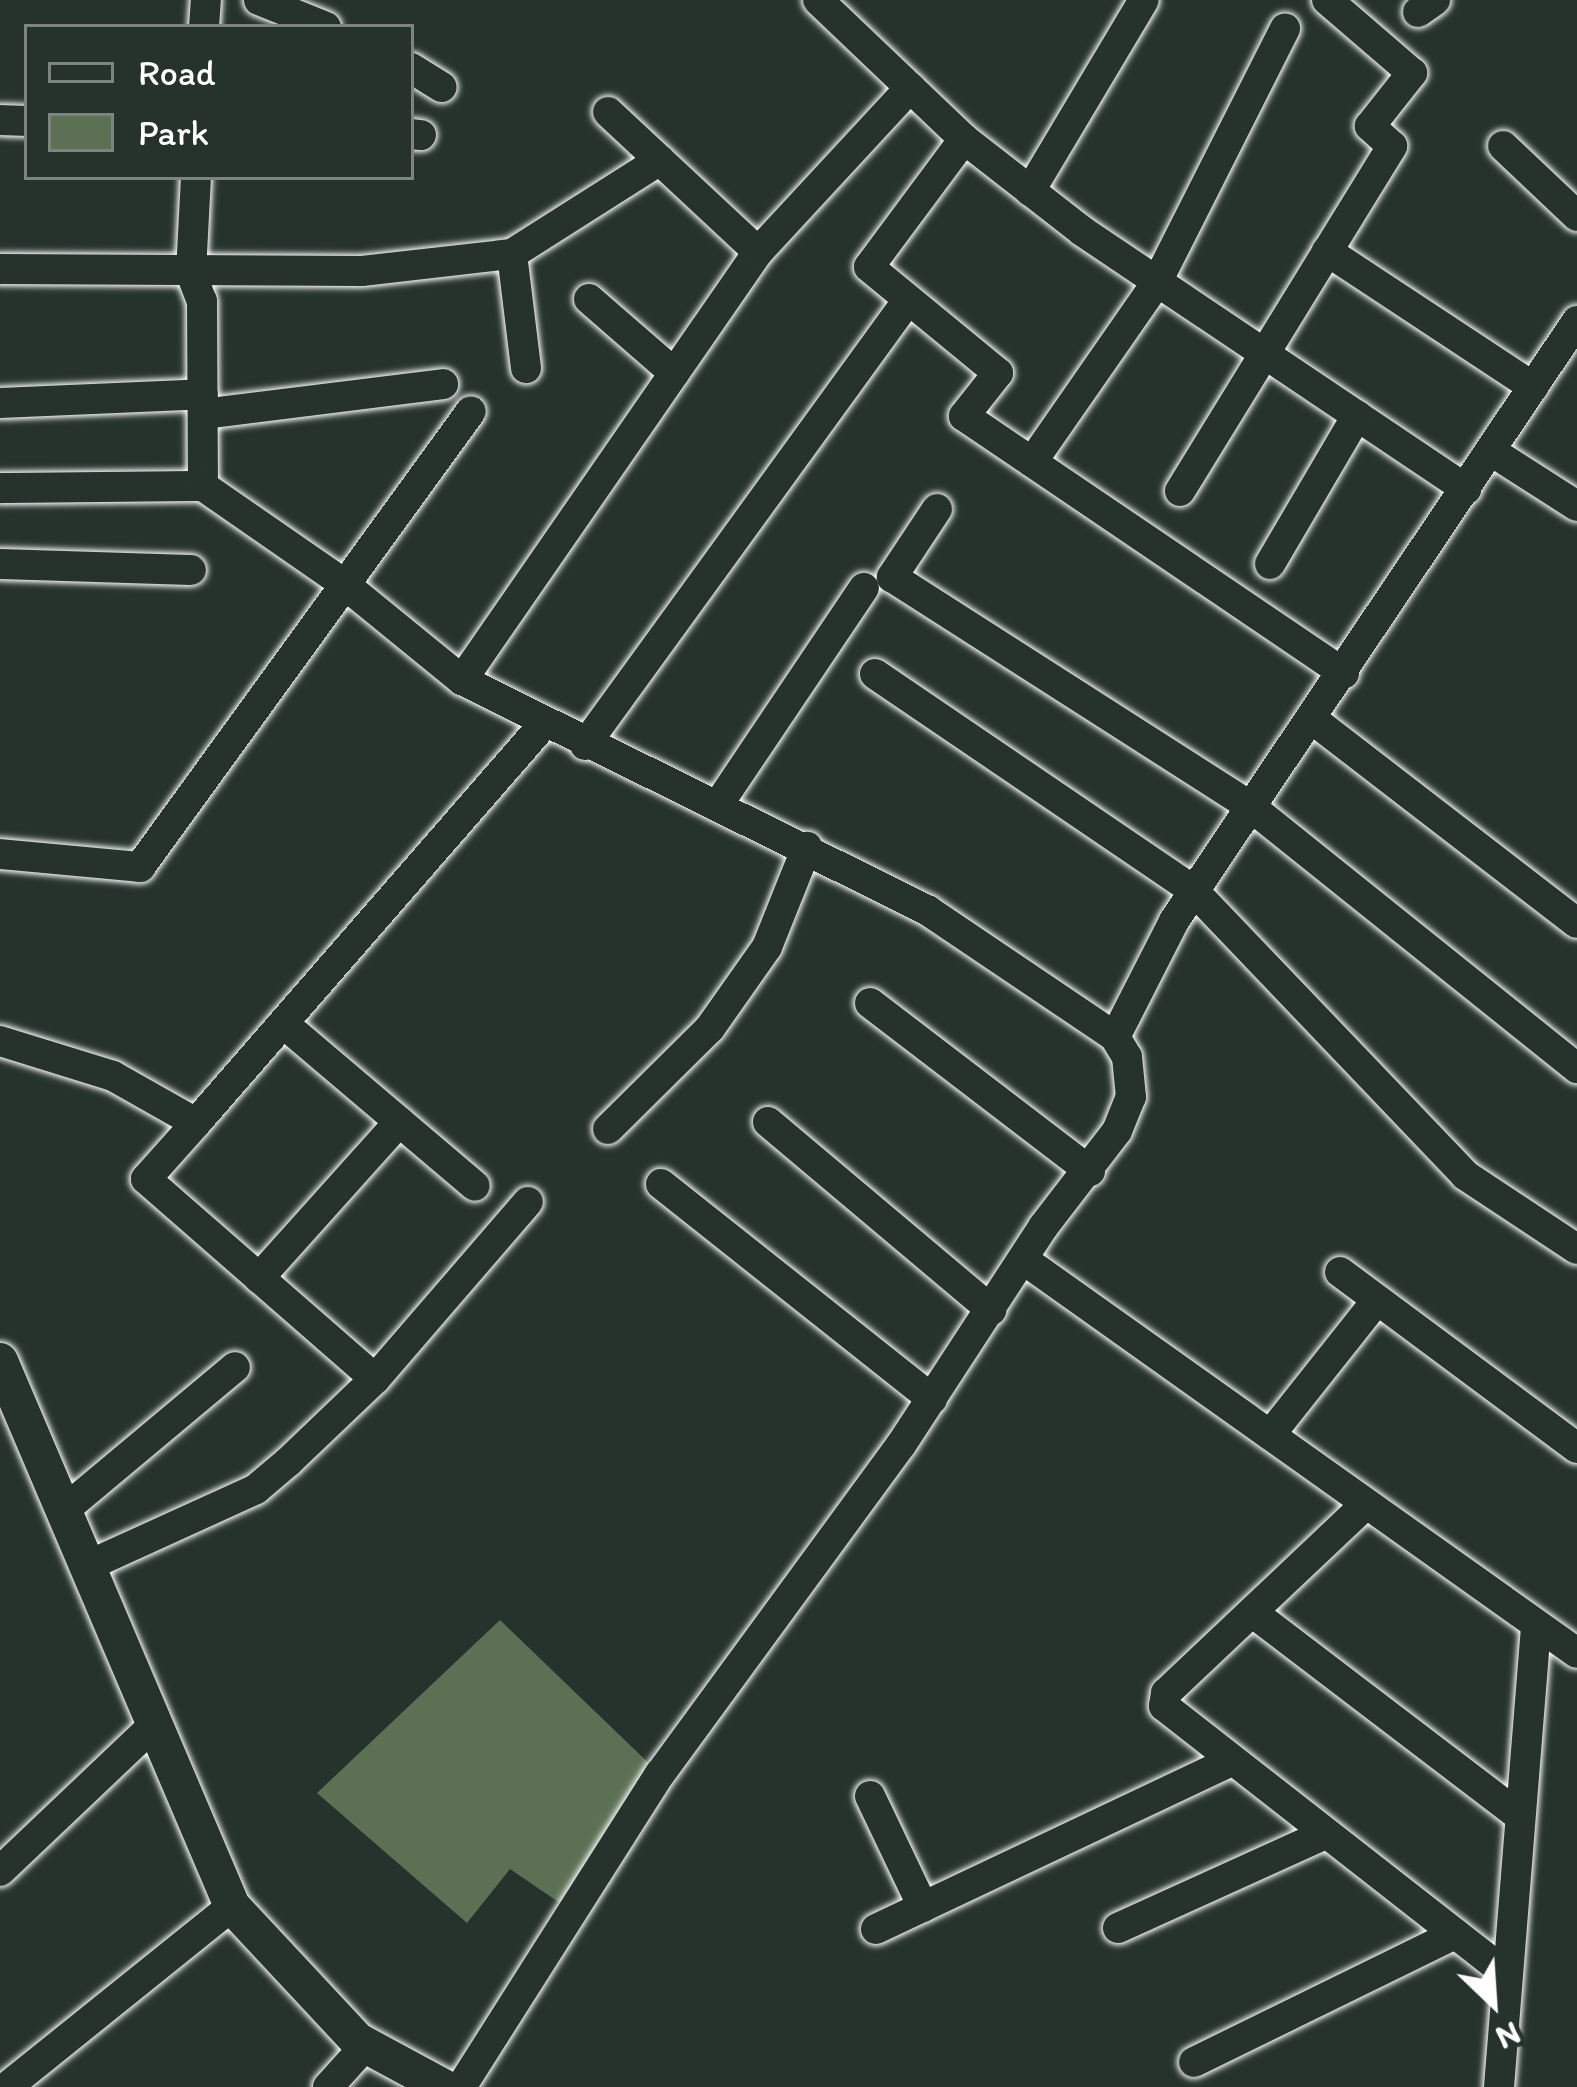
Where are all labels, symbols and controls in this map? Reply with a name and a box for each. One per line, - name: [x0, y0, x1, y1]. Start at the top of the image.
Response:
- legend: [24, 24, 414, 180]
- text: Road: [138, 51, 216, 94]
- text: Park: [138, 111, 209, 154]
- north arrow: [1433, 1943, 1553, 2063]
- text: N: [1490, 2014, 1527, 2058]

